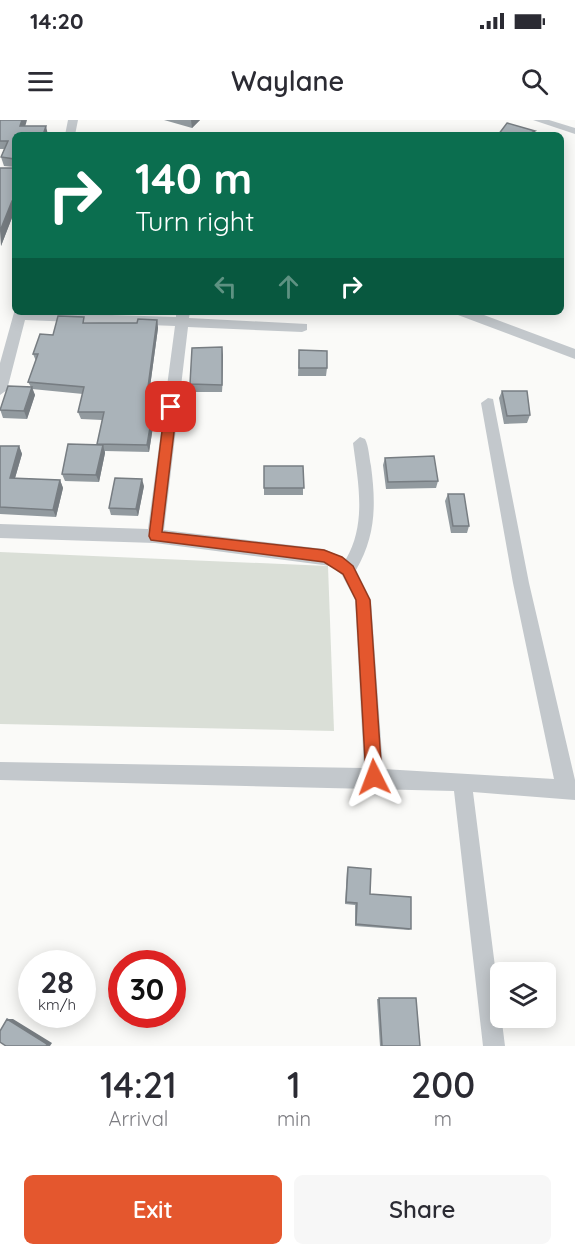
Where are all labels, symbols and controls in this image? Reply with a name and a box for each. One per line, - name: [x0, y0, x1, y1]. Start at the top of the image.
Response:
- text: 14:20: [30, 7, 84, 35]
- text: Waylane: [231, 64, 344, 98]
- icon: menu: [24, 65, 57, 98]
- icon: search: [518, 65, 551, 98]
- text: 140 m: [135, 152, 252, 205]
- icon: right: [36, 156, 114, 234]
- text: Turn right: [135, 204, 254, 238]
- icon: left: [209, 270, 242, 303]
- icon: ahead: [272, 270, 305, 303]
- icon: right: [335, 270, 368, 303]
- pin: [145, 381, 196, 432]
- icon: arrive: [154, 390, 187, 423]
- position arrow: [342, 745, 406, 809]
- speed limit sign: 30: [108, 950, 186, 1028]
- map controls: [490, 962, 556, 1028]
- button: layers: [490, 962, 556, 1028]
- text: 28: [40, 963, 74, 1001]
- text: km/h: [38, 995, 76, 1014]
- text: 14:21: [100, 1062, 177, 1107]
- text: 1: [287, 1062, 301, 1107]
- text: 200: [411, 1062, 475, 1107]
- text: Arrival: [108, 1106, 168, 1131]
- text: min: [277, 1106, 311, 1131]
- text: m: [434, 1106, 452, 1131]
- button: Exit: [24, 1175, 282, 1244]
- button: Share: [294, 1175, 551, 1244]

